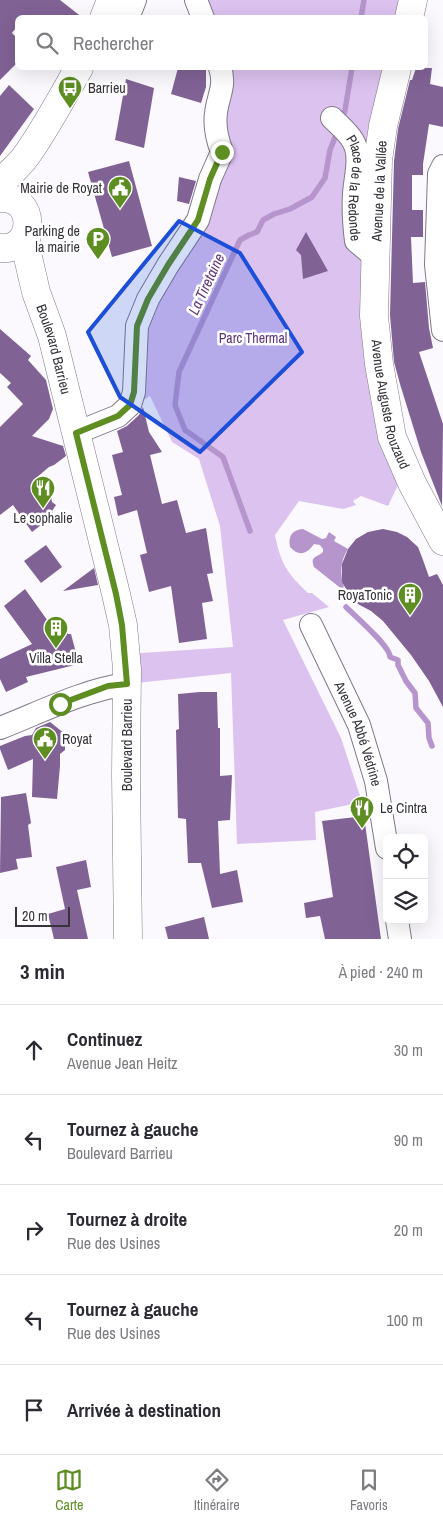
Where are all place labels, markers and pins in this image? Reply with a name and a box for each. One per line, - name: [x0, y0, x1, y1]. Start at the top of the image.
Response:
- bus stop icon: Barrieu: [57, 75, 83, 109]
- place label: Barrieu: [88, 79, 126, 97]
- public building icon: Mairie de Royat: [107, 175, 133, 209]
- place label: Mairie de Royat: [20, 179, 102, 197]
- place label: Parking de la mairie: [24, 222, 80, 256]
- parking icon: Parking de la mairie: [85, 226, 111, 260]
- restaurant icon: Le sophalie: [30, 475, 56, 509]
- place label: Le sophalie: [13, 509, 73, 527]
- building icon: RoyaTonic: [397, 582, 423, 616]
- place label: RoyaTonic: [338, 586, 392, 604]
- building icon: Villa Stella: [43, 615, 69, 649]
- place label: Villa Stella: [29, 649, 84, 667]
- public building icon: Royat: [32, 726, 58, 760]
- place label: Royat: [62, 730, 92, 748]
- restaurant icon: Le Cintra: [349, 795, 375, 829]
- place label: Le Cintra: [380, 799, 428, 817]

